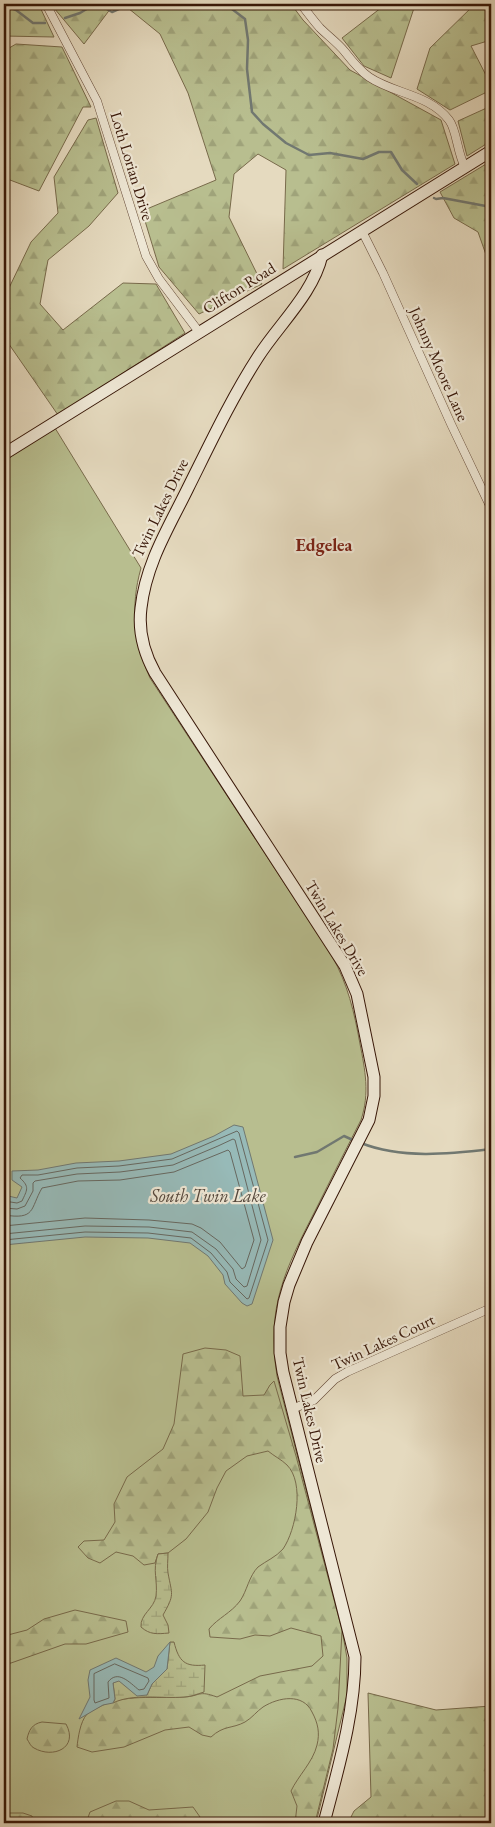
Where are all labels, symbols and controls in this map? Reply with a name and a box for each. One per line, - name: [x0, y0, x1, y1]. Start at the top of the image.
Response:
- street label: Loth Lorian Drive: [106, 109, 158, 223]
- street label: Clifton Road: [199, 257, 280, 319]
- street label: Johnny Moore Lane: [404, 302, 474, 424]
- street label: Twin Lakes Drive: [127, 455, 193, 561]
- district label: Edgelea: [296, 533, 353, 556]
- street label: Twin Lakes Drive: [300, 876, 374, 980]
- water label: South Twin Lake: [149, 1184, 267, 1207]
- street label: Twin Lakes Court: [328, 1309, 438, 1375]
- street label: Twin Lakes Drive: [288, 1355, 332, 1465]

